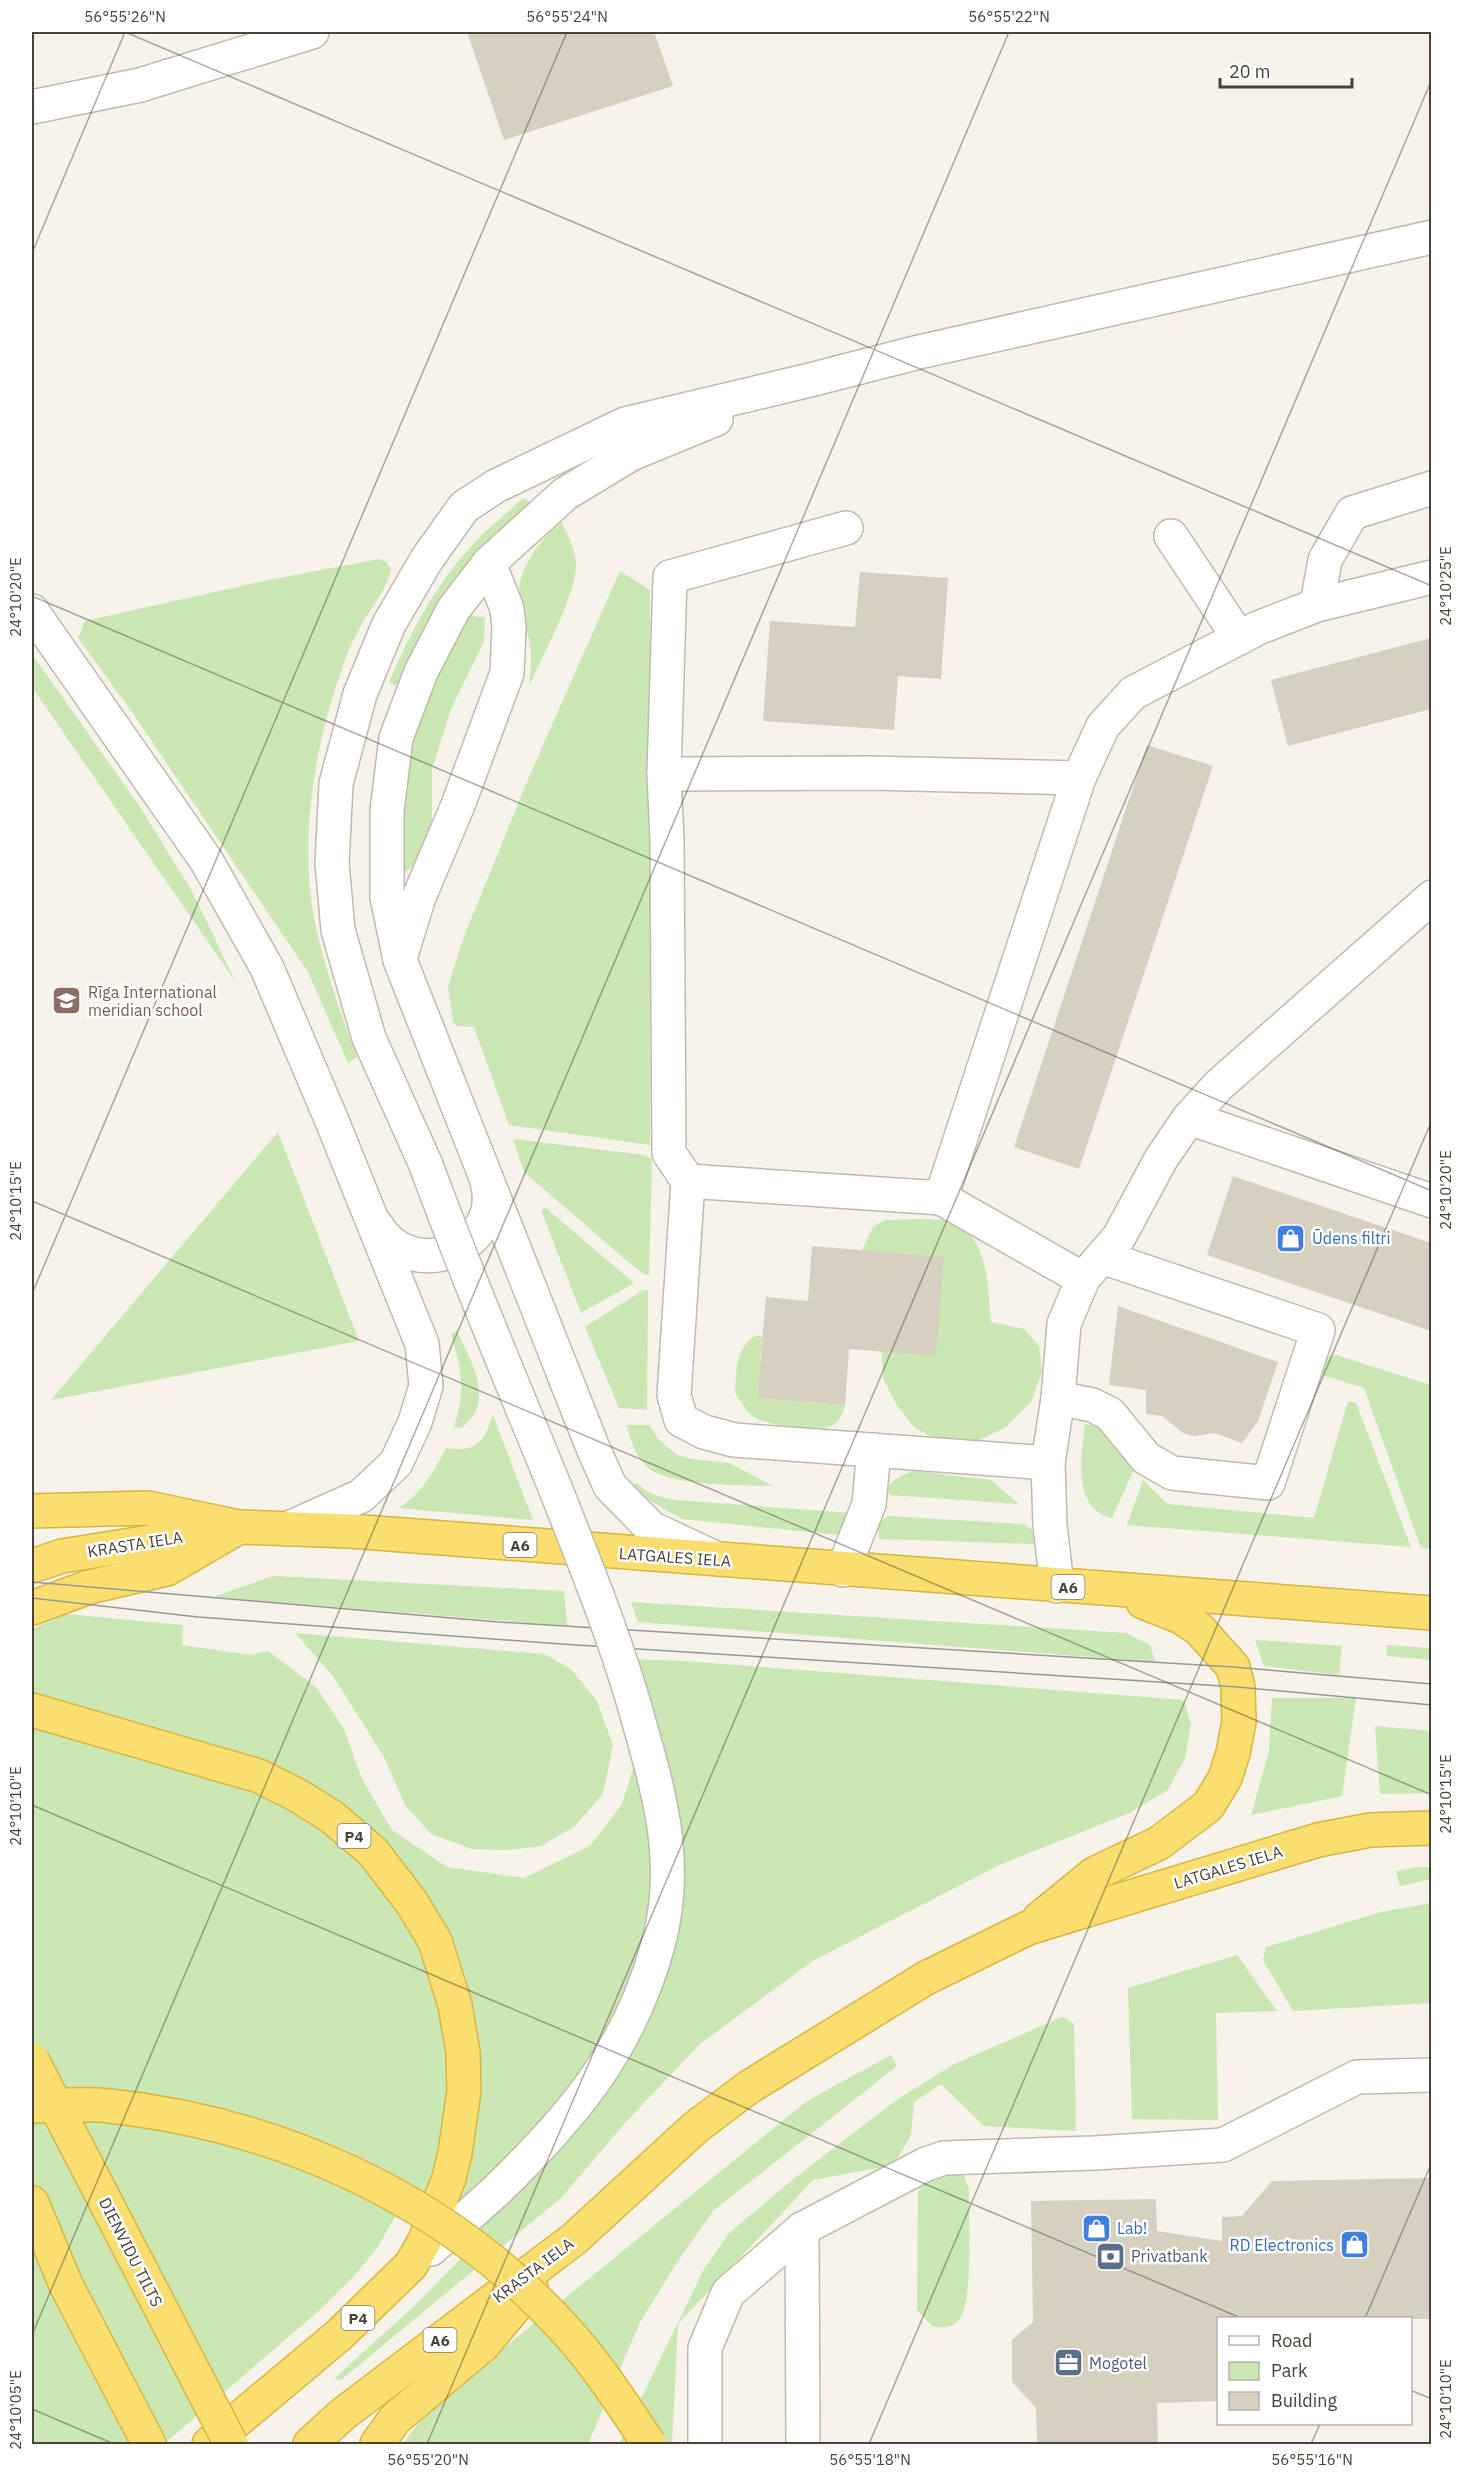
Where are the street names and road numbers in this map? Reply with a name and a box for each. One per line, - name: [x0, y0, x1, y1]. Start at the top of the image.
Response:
- street label: KRASTA IELA: [86, 1527, 184, 1561]
- road number: A6: [504, 1533, 536, 1557]
- street label: LATGALES IELA: [618, 1543, 732, 1571]
- road number: A6: [1052, 1575, 1084, 1599]
- road number: P4: [338, 1824, 370, 1848]
- street label: LATGALES IELA: [1171, 1841, 1285, 1893]
- street label: DIENVIDU TILTS: [95, 2194, 167, 2310]
- street label: KRASTA IELA: [489, 2233, 577, 2307]
- road number: P4: [342, 2306, 374, 2330]
- road number: A6: [424, 2328, 456, 2352]

